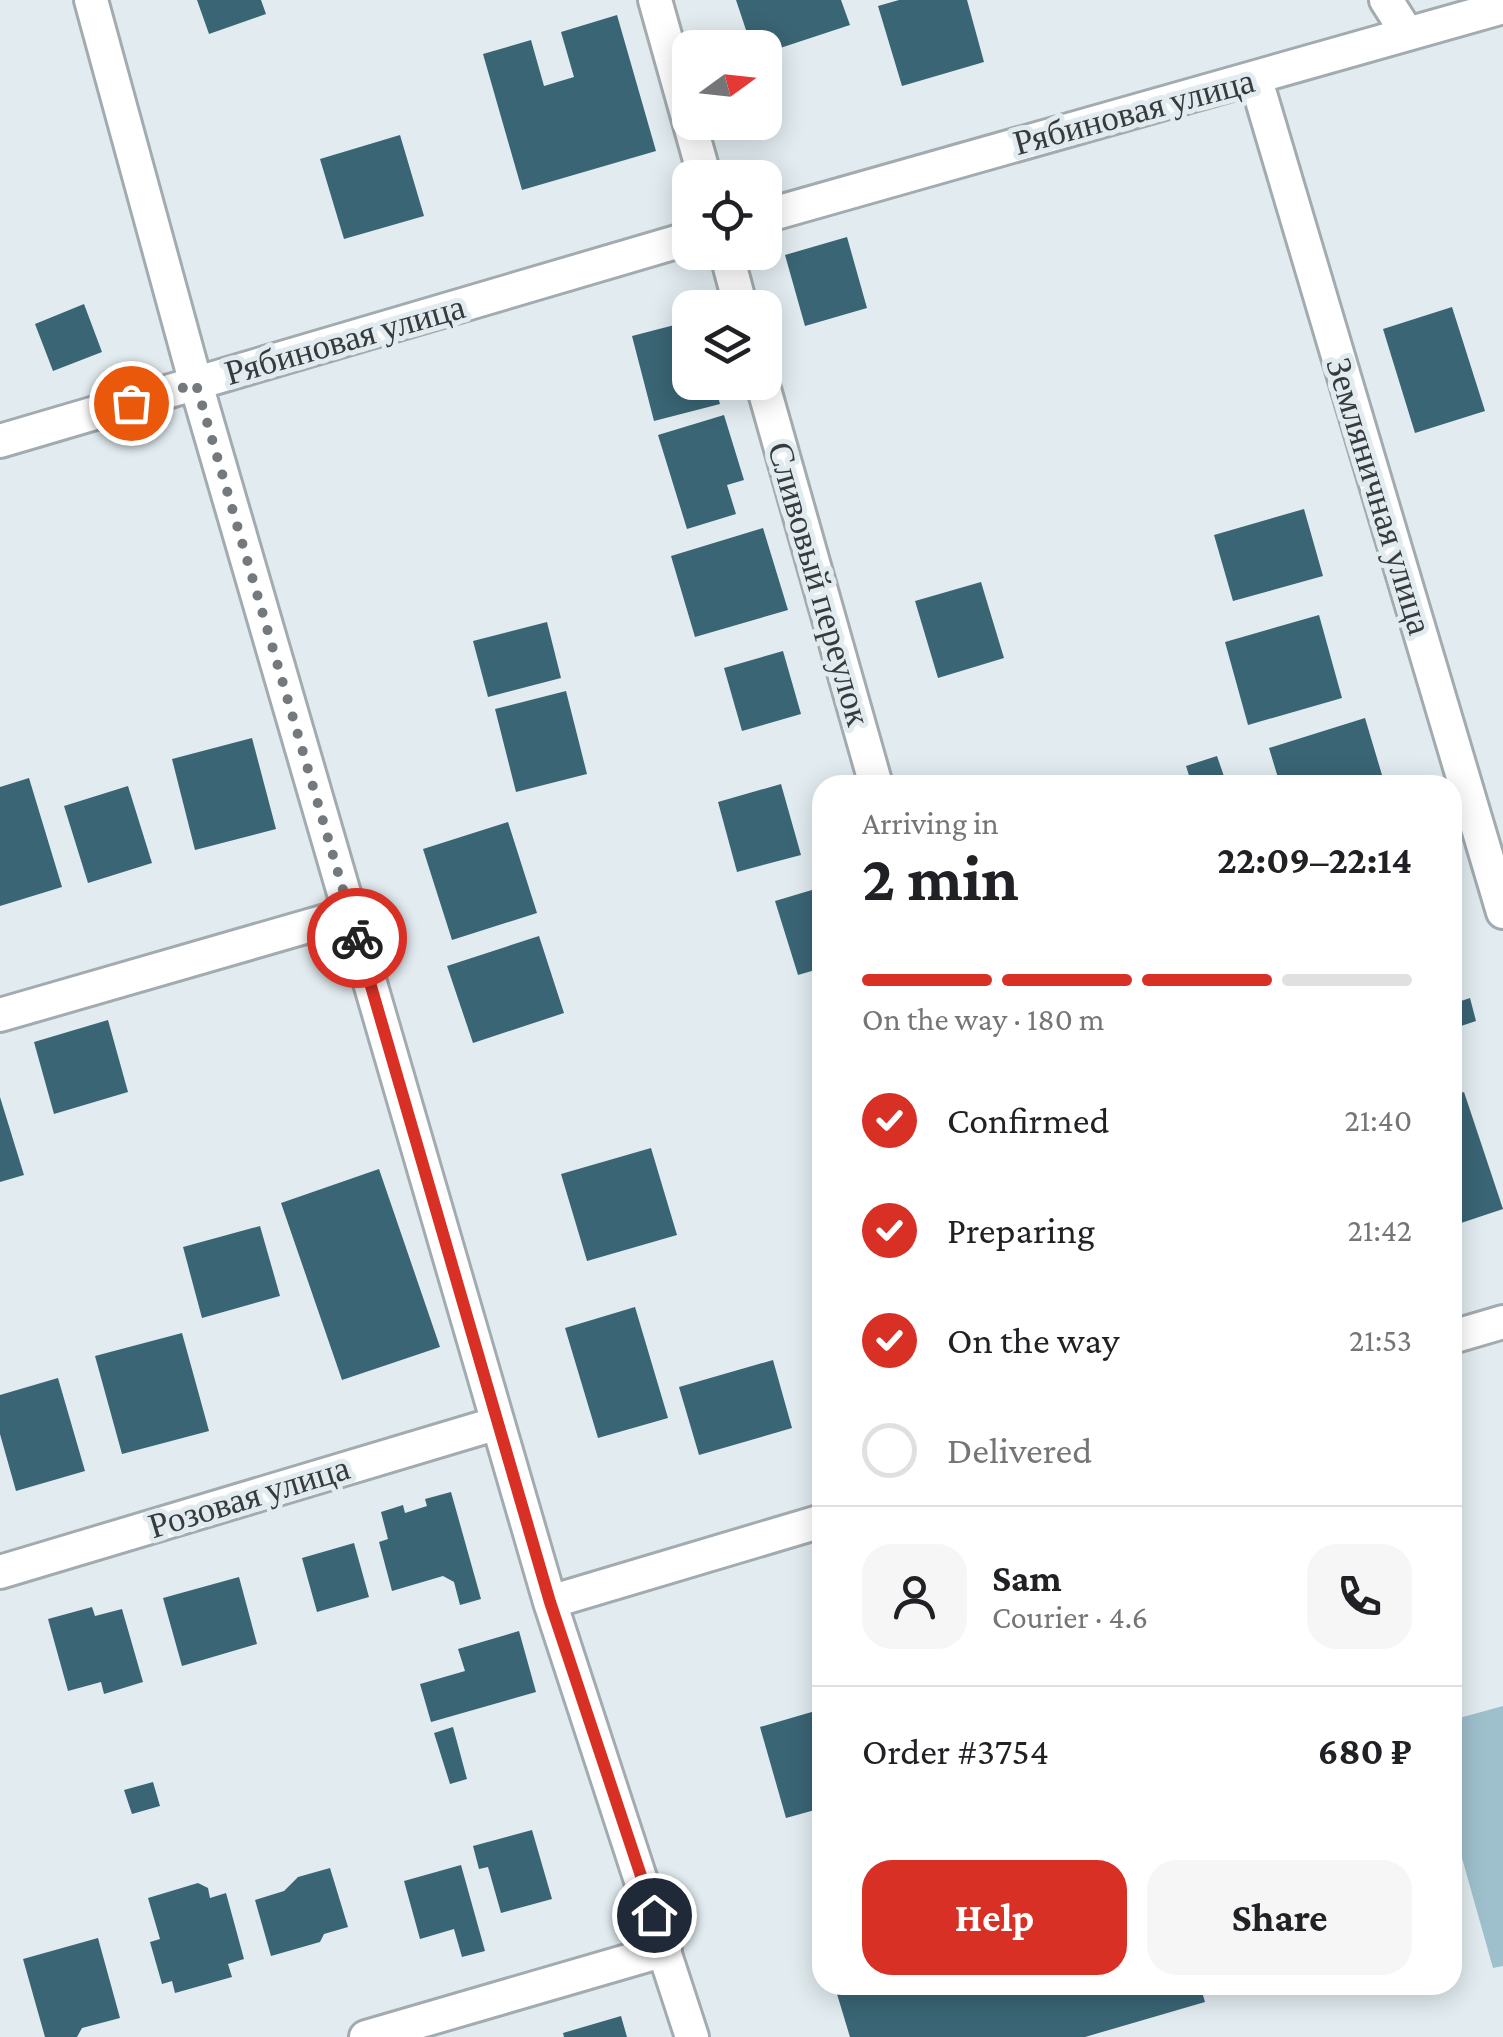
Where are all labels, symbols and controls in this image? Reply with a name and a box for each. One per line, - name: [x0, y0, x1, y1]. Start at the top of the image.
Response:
- north arrow: [672, 30, 782, 140]
- map controls: [672, 30, 782, 400]
- street label: Рябиновая улица: [1009, 61, 1259, 163]
- button: locate: [672, 160, 782, 270]
- street label: Рябиновая улица: [221, 287, 470, 393]
- button: layers: [672, 290, 782, 400]
- street label: Земляничная улица: [1318, 353, 1440, 639]
- pin: [89, 361, 174, 446]
- icon: bag: [104, 376, 159, 431]
- street label: Сливовый переулок: [760, 438, 878, 731]
- text: Arriving in: [862, 805, 999, 841]
- text: 22:09–22:14: [1217, 839, 1412, 881]
- text: 2 min: [862, 842, 1019, 914]
- courier: [307, 888, 407, 988]
- icon: bike: [330, 911, 385, 966]
- text: On the way · 180 m: [862, 1001, 1105, 1037]
- icon: check: [862, 1093, 917, 1148]
- text: Confirmed: [947, 1099, 1110, 1141]
- text: 21:40: [1344, 1102, 1412, 1138]
- icon: check: [862, 1203, 917, 1258]
- text: Preparing: [947, 1209, 1095, 1251]
- text: 21:42: [1348, 1212, 1412, 1248]
- icon: check: [862, 1313, 917, 1368]
- text: On the way: [947, 1319, 1119, 1361]
- text: 21:53: [1349, 1322, 1412, 1358]
- text: Delivered: [947, 1429, 1092, 1471]
- street label: Розовая улица: [144, 1448, 355, 1546]
- button: person: [862, 1544, 967, 1649]
- button: phone: [1307, 1544, 1412, 1649]
- text: Sam: [992, 1557, 1062, 1599]
- text: Courier · 4.6: [992, 1599, 1148, 1635]
- text: Order #3754: [862, 1730, 1049, 1772]
- text: 680 ₽: [1318, 1730, 1412, 1772]
- button: Help: [862, 1860, 1127, 1975]
- button: Share: [1147, 1860, 1412, 1975]
- pin: [612, 1873, 697, 1958]
- icon: home: [627, 1888, 682, 1943]

